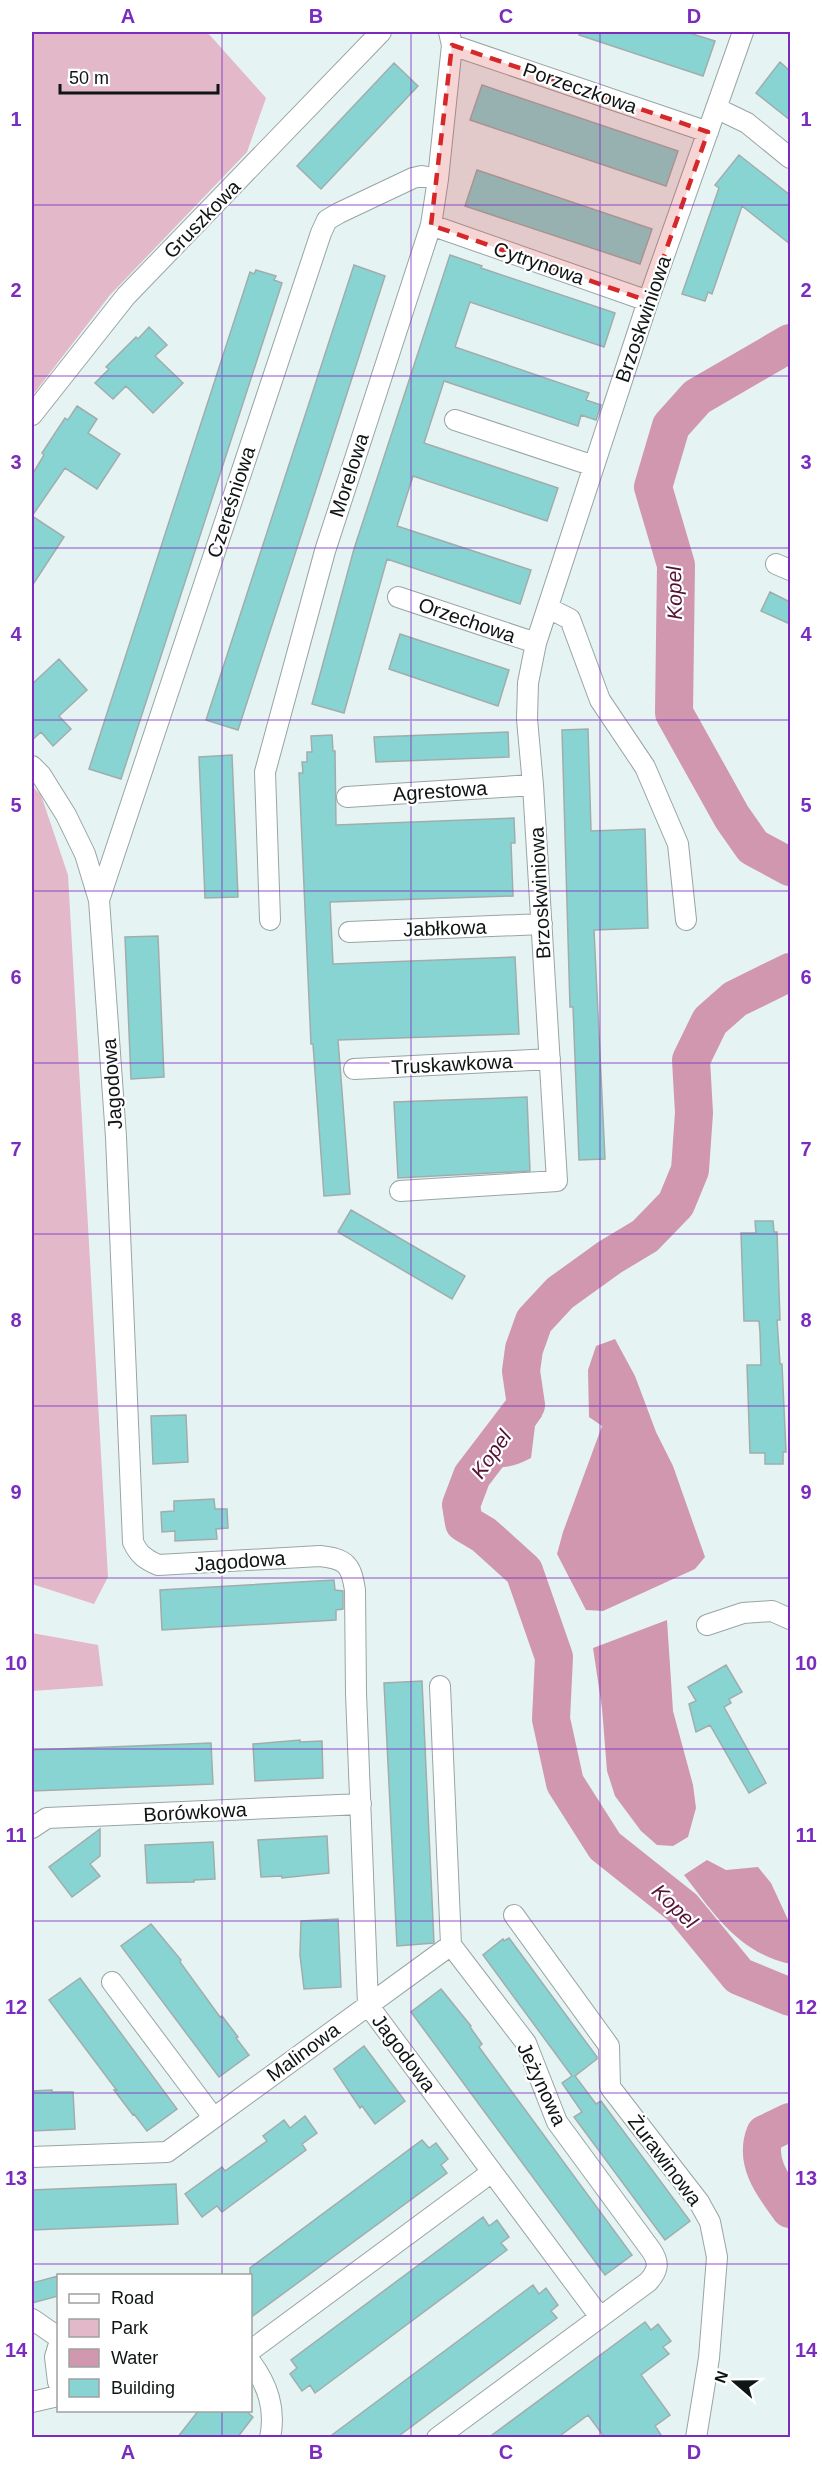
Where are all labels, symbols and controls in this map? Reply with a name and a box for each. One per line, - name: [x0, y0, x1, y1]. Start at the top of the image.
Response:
- text: A: [121, 5, 135, 27]
- text: B: [309, 5, 323, 27]
- text: C: [499, 5, 513, 27]
- text: D: [687, 5, 701, 27]
- scale bar: [60, 57, 218, 95]
- street label: Porzeczkowa: [520, 58, 641, 118]
- text: 50 m: [69, 68, 109, 88]
- text: 1: [10, 108, 22, 130]
- text: 1: [800, 108, 812, 130]
- street label: Gruszkowa: [159, 175, 245, 263]
- street label: Cytrynowa: [491, 237, 588, 289]
- street label: Brzoskwiniowa: [611, 252, 675, 385]
- text: 2: [10, 279, 22, 301]
- text: 2: [800, 279, 812, 301]
- street label: Morelowa: [325, 430, 373, 520]
- street label: Czereśniowa: [203, 443, 260, 560]
- text: 3: [10, 451, 22, 473]
- text: 3: [800, 451, 812, 473]
- water label: Kopel: [662, 565, 686, 620]
- street label: Orzechowa: [416, 593, 519, 647]
- text: 4: [10, 623, 22, 645]
- text: 4: [800, 623, 812, 645]
- street label: Agrestowa: [392, 777, 489, 805]
- text: 5: [10, 794, 22, 816]
- text: 5: [800, 794, 812, 816]
- street label: Brzoskwiniowa: [526, 826, 554, 960]
- street label: Jabłkowa: [403, 916, 488, 940]
- text: 6: [10, 966, 22, 988]
- text: 6: [800, 966, 812, 988]
- street label: Jagodowa: [98, 1037, 126, 1130]
- street label: Truskawkowa: [391, 1050, 514, 1078]
- text: 7: [10, 1138, 22, 1160]
- text: 7: [800, 1138, 812, 1160]
- text: 8: [10, 1309, 22, 1331]
- text: 8: [800, 1309, 812, 1331]
- water label: Kopel: [466, 1424, 517, 1483]
- text: 9: [10, 1481, 22, 1503]
- text: 9: [800, 1481, 812, 1503]
- street label: Jagodowa: [194, 1547, 287, 1575]
- text: 10: [5, 1652, 27, 1674]
- text: 10: [795, 1652, 817, 1674]
- street label: Borówkowa: [143, 1798, 248, 1826]
- text: 11: [5, 1824, 27, 1846]
- text: 11: [795, 1824, 817, 1846]
- water label: Kopel: [648, 1879, 703, 1934]
- text: 12: [5, 1996, 27, 2018]
- text: 12: [795, 1996, 817, 2018]
- street label: Jagodowa: [368, 2010, 441, 2097]
- street label: Malinowa: [262, 2018, 344, 2086]
- street label: Jeżynowa: [513, 2039, 571, 2130]
- street label: Żurawinowa: [624, 2110, 707, 2210]
- text: 13: [5, 2167, 27, 2189]
- text: 13: [795, 2167, 817, 2189]
- legend: [57, 2274, 252, 2412]
- text: Road: [111, 2288, 154, 2308]
- text: Park: [111, 2318, 149, 2338]
- text: 14: [5, 2339, 28, 2361]
- text: 14: [795, 2339, 818, 2361]
- text: Water: [111, 2348, 158, 2368]
- north arrow: [705, 2352, 765, 2412]
- text: N: [711, 2369, 731, 2385]
- text: Building: [111, 2378, 175, 2398]
- text: A: [121, 2441, 135, 2463]
- text: B: [309, 2441, 323, 2463]
- text: C: [499, 2441, 513, 2463]
- text: D: [687, 2441, 701, 2463]

